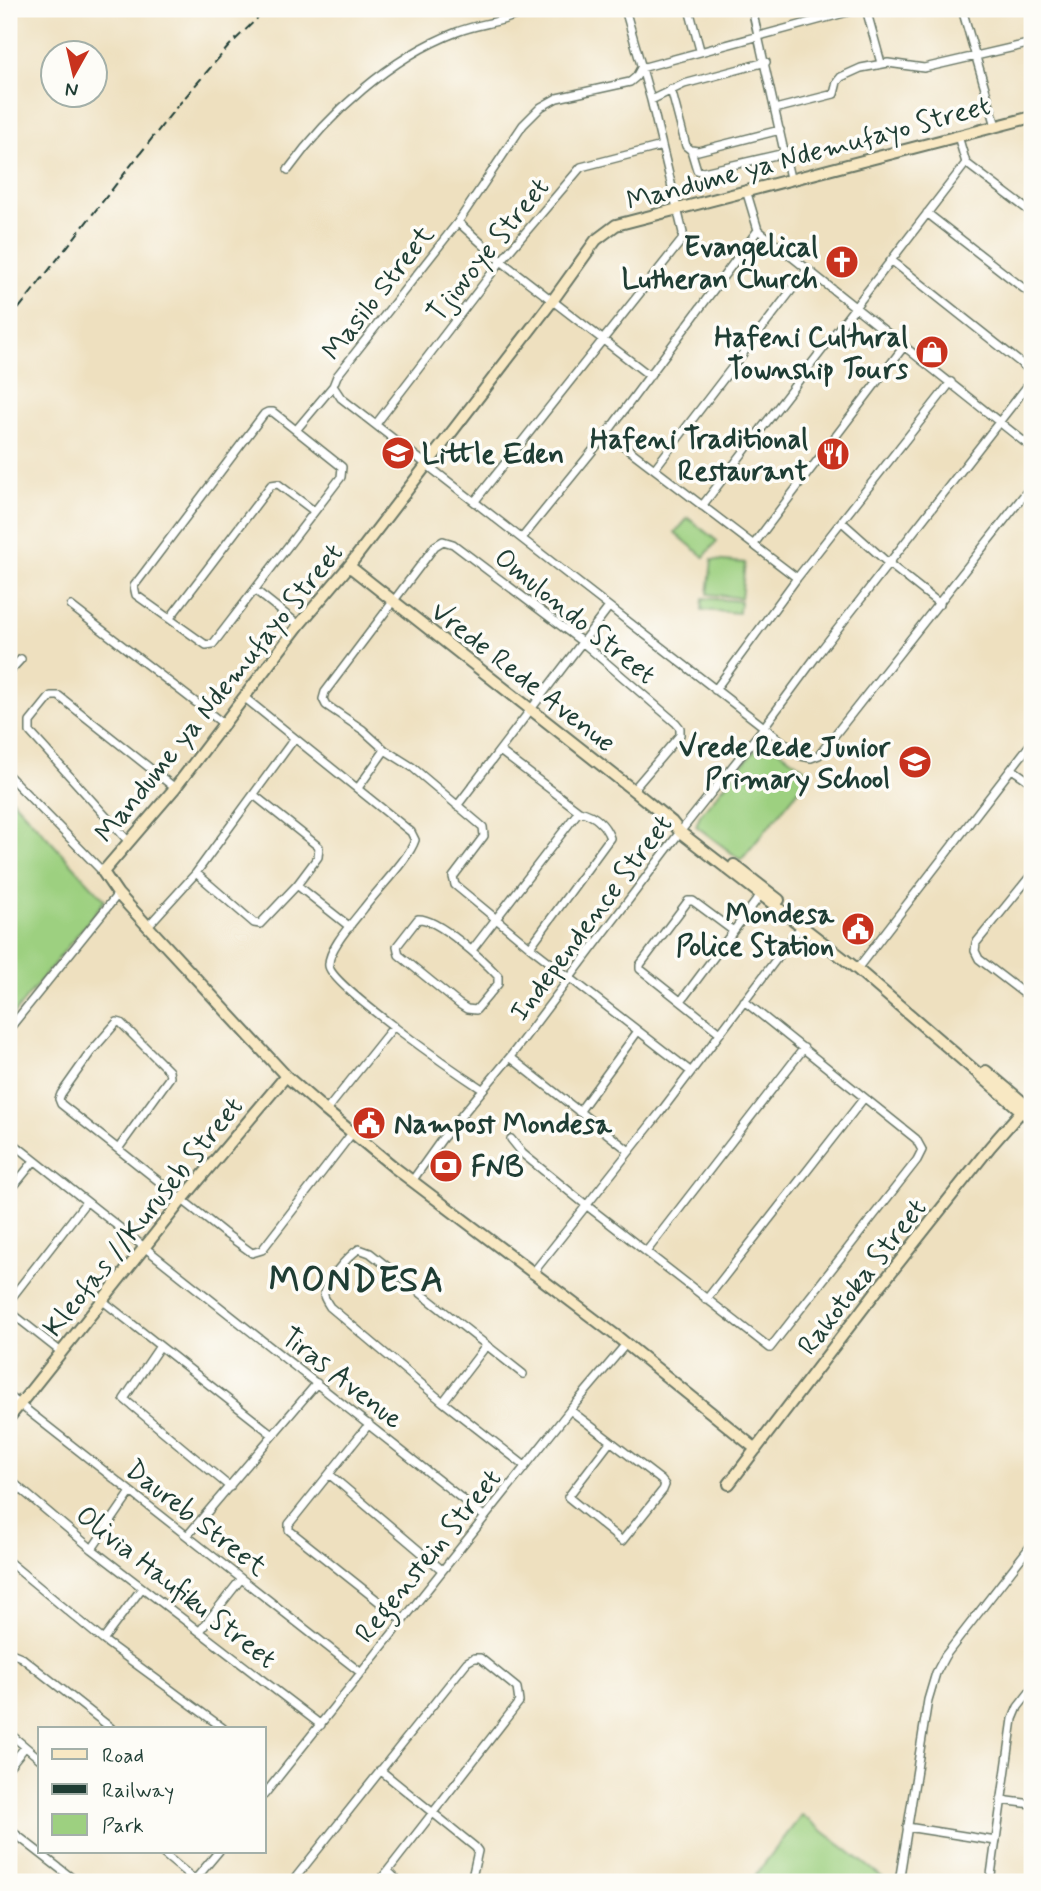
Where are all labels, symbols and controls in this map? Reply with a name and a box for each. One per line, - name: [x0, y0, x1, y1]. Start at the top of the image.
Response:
- north arrow: [38, 38, 108, 108]
- text: N: [64, 76, 80, 103]
- street label: Mandume ya Ndemufayo Street: [622, 88, 995, 221]
- street label: Tjiovoye Street: [419, 170, 559, 331]
- street label: Masilo Street: [314, 218, 444, 369]
- place label: Evangelical Lutheran Church: [622, 230, 818, 299]
- church icon: Evangelical Lutheran Church: [823, 243, 861, 281]
- place label: Hafeni Cultural Township Tours: [714, 320, 909, 389]
- shop icon: Hafeni Cultural Township Tours: [913, 333, 951, 371]
- place label: Hafeni Traditional Restaurant: [590, 422, 808, 491]
- school or university icon: Little Eden: [379, 434, 417, 472]
- restaurant icon: Hafeni Traditional Restaurant: [814, 435, 852, 473]
- place label: Little Eden: [422, 437, 564, 474]
- street label: Mandume ya Ndemufayo Street: [87, 536, 352, 851]
- street label: Omulondo Street: [486, 540, 663, 694]
- street label: Vrede Rede Avenue: [422, 594, 623, 762]
- place label: Vrede Rede Junior Primary School: [679, 730, 891, 799]
- school or university icon: Vrede Rede Junior Primary School: [896, 743, 934, 781]
- street label: Independence Street: [502, 808, 682, 1029]
- place label: Mondesa Police Station: [676, 897, 835, 966]
- public building icon: Mondesa Police Station: [839, 910, 877, 948]
- street label: Kleofas //Kuruseb Street: [35, 1090, 252, 1345]
- public building icon: Nampost Mondesa: [350, 1104, 388, 1142]
- place label: Nampost Mondesa: [394, 1107, 613, 1144]
- bank icon: FNB: [427, 1147, 465, 1185]
- place label: FNB: [471, 1150, 524, 1187]
- street label: Rakotoka Street: [790, 1191, 936, 1364]
- district label: MONDESA: [269, 1258, 445, 1304]
- street label: Tiras Avenue: [273, 1320, 410, 1438]
- street label: Daureb Street: [117, 1452, 274, 1586]
- street label: Regenstein Street: [347, 1462, 513, 1653]
- street label: Olivia Haufiku Street: [67, 1498, 284, 1678]
- legend: [38, 1727, 266, 1853]
- text: Road: [102, 1742, 144, 1770]
- text: Railway: [102, 1777, 174, 1805]
- text: Park: [102, 1812, 144, 1840]

